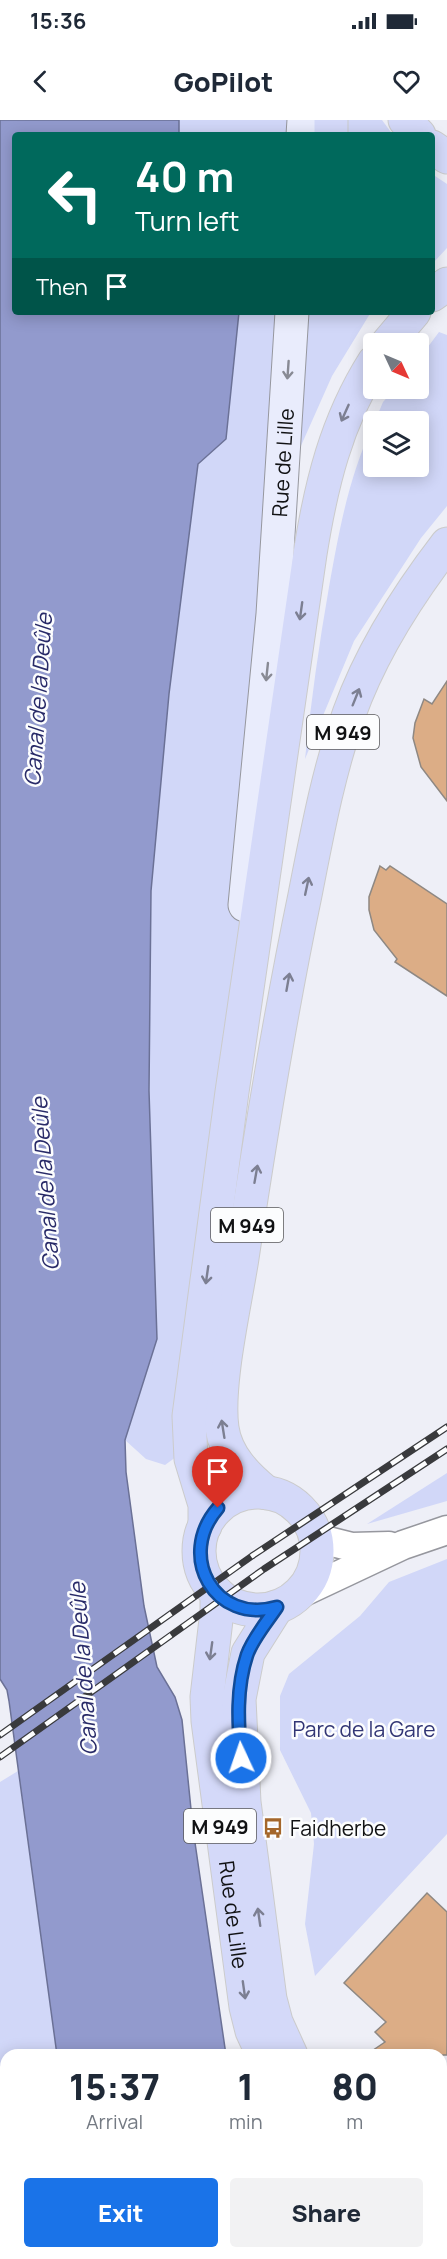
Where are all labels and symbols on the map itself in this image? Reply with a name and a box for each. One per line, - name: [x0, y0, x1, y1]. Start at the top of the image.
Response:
- north arrow: [363, 333, 429, 399]
- one-way arrow: [282, 360, 293, 380]
- one-way arrow: [339, 403, 351, 421]
- street label: Rue de Lille: [265, 407, 300, 518]
- one-way arrow: [296, 601, 307, 621]
- water label: Canal de la Deûle: [17, 611, 59, 788]
- one-way arrow: [261, 661, 272, 681]
- one-way arrow: [351, 689, 362, 707]
- road number: M 949: [307, 715, 379, 749]
- one-way arrow: [302, 876, 313, 896]
- one-way arrow: [283, 972, 294, 992]
- water label: Canal de la Deûle: [24, 1095, 66, 1272]
- one-way arrow: [250, 1164, 261, 1184]
- road number: M 949: [211, 1208, 283, 1242]
- one-way arrow: [202, 1265, 213, 1285]
- one-way arrow: [218, 1420, 229, 1439]
- pin: [192, 1446, 243, 1508]
- water label: Canal de la Deûle: [62, 1580, 104, 1757]
- one-way arrow: [206, 1641, 217, 1660]
- park label: Parc de la Gare: [293, 1715, 435, 1743]
- position arrow: [209, 1726, 273, 1790]
- road number: M 949: [184, 1809, 256, 1843]
- place label: Faidherbe: [290, 1814, 386, 1842]
- bus stop icon: Faidherbe: [261, 1816, 285, 1840]
- street label: Rue de Lille: [213, 1859, 255, 1971]
- one-way arrow: [253, 1908, 264, 1928]
- one-way arrow: [238, 1980, 249, 2000]

